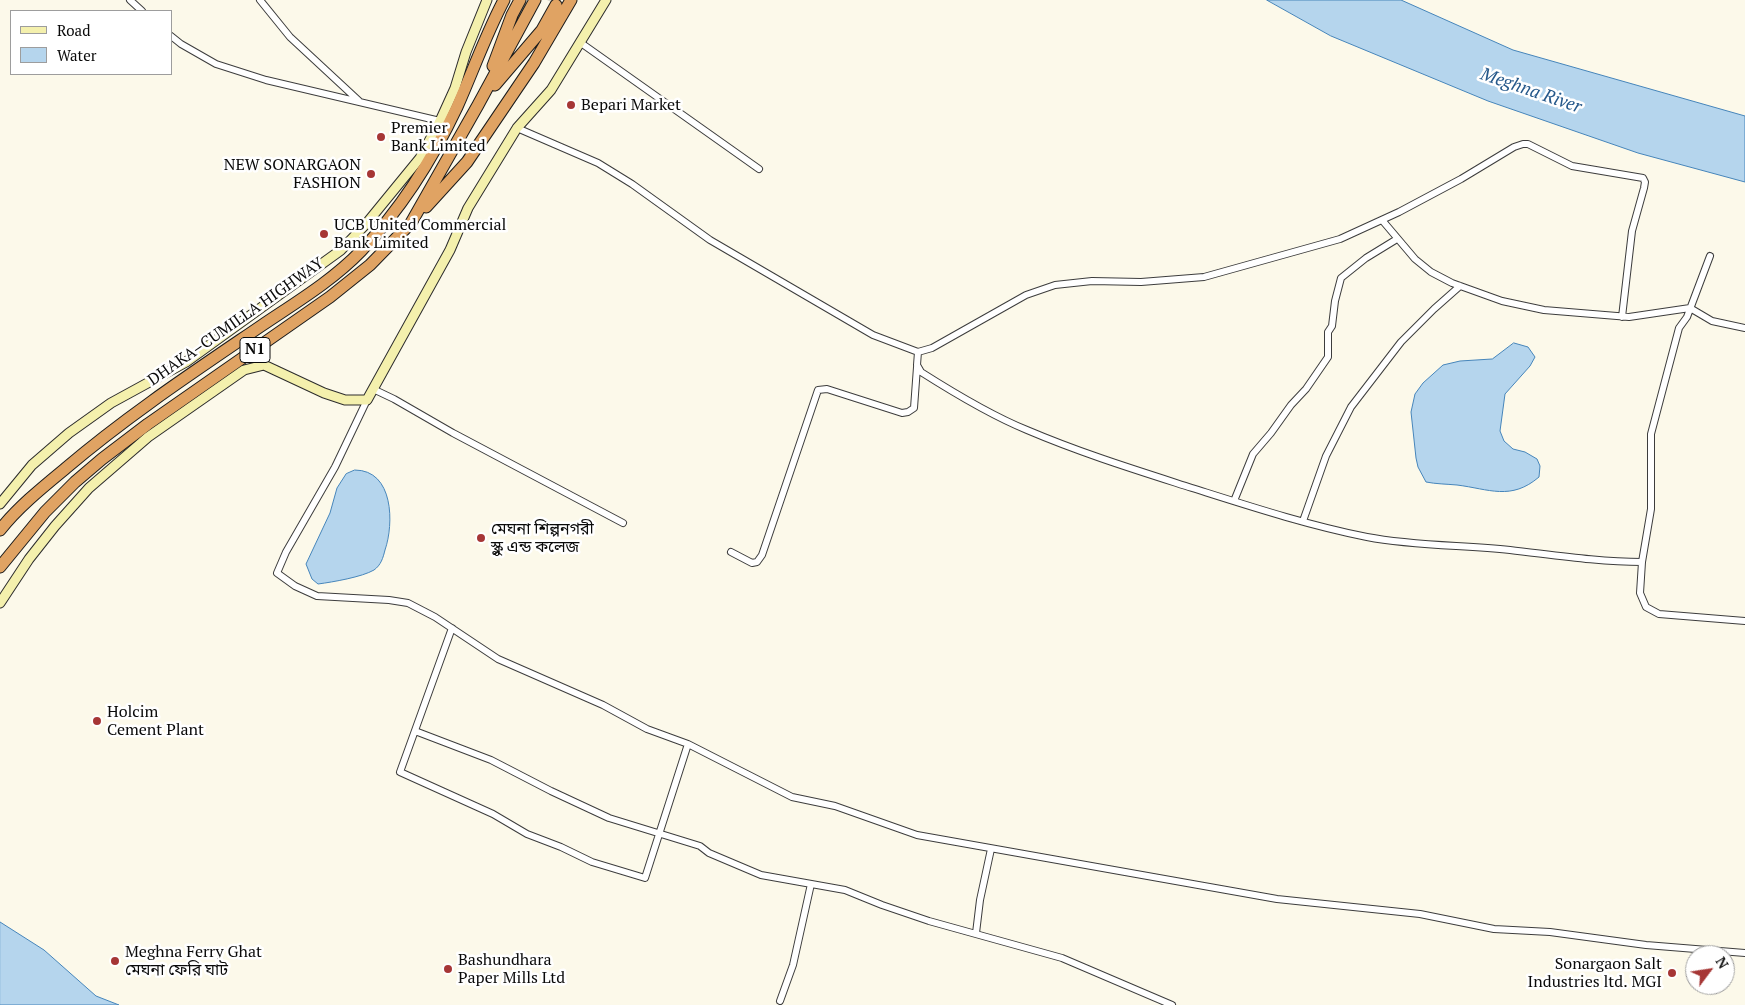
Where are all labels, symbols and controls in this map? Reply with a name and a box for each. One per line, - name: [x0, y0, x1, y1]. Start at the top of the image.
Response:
- legend: [10, 10, 172, 75]
- text: Road: [57, 20, 90, 40]
- text: Water: [57, 45, 96, 65]
- water label: Meghna River: [1478, 64, 1584, 118]
- place label: Bepari Market: [581, 95, 681, 115]
- marker: Bepari Market: [565, 99, 577, 111]
- place label: Premier Bank Limited: [391, 118, 486, 156]
- marker: Premier Bank Limited: [375, 131, 387, 143]
- place label: NEW SONARGAON FASHION: [224, 155, 361, 193]
- marker: NEW SONARGAON FASHION: [365, 168, 377, 180]
- place label: UCB United Commercial Bank Limited: [334, 215, 506, 253]
- marker: UCB United Commercial Bank Limited: [318, 228, 330, 240]
- street label: DHAKA–CUMILLA HIGHWAY: [144, 254, 328, 390]
- road number: N1: [240, 338, 270, 362]
- place label: মেঘনা শিল্পনগরী স্কুল এন্ড কলেজ: [491, 519, 594, 557]
- marker: মেঘনা শিল্পনগরী স্কুল এন্ড কলেজ: [475, 532, 487, 544]
- place label: Holcim Cement Plant: [107, 702, 204, 740]
- marker: Holcim Cement Plant: [91, 715, 103, 727]
- place label: Meghna Ferry Ghat মেঘনা ফেরি ঘাট: [125, 942, 262, 980]
- north arrow: [1685, 945, 1735, 995]
- place label: Bashundhara Paper Mills Ltd: [458, 950, 565, 988]
- text: N: [1712, 953, 1733, 972]
- place label: Sonargaon Salt Industries ltd. MGI: [1528, 954, 1662, 992]
- marker: Meghna Ferry Ghat মেঘনা ফেরি ঘাট: [109, 955, 121, 967]
- marker: Bashundhara Paper Mills Ltd: [442, 963, 454, 975]
- marker: Sonargaon Salt Industries ltd. MGI: [1666, 967, 1678, 979]

